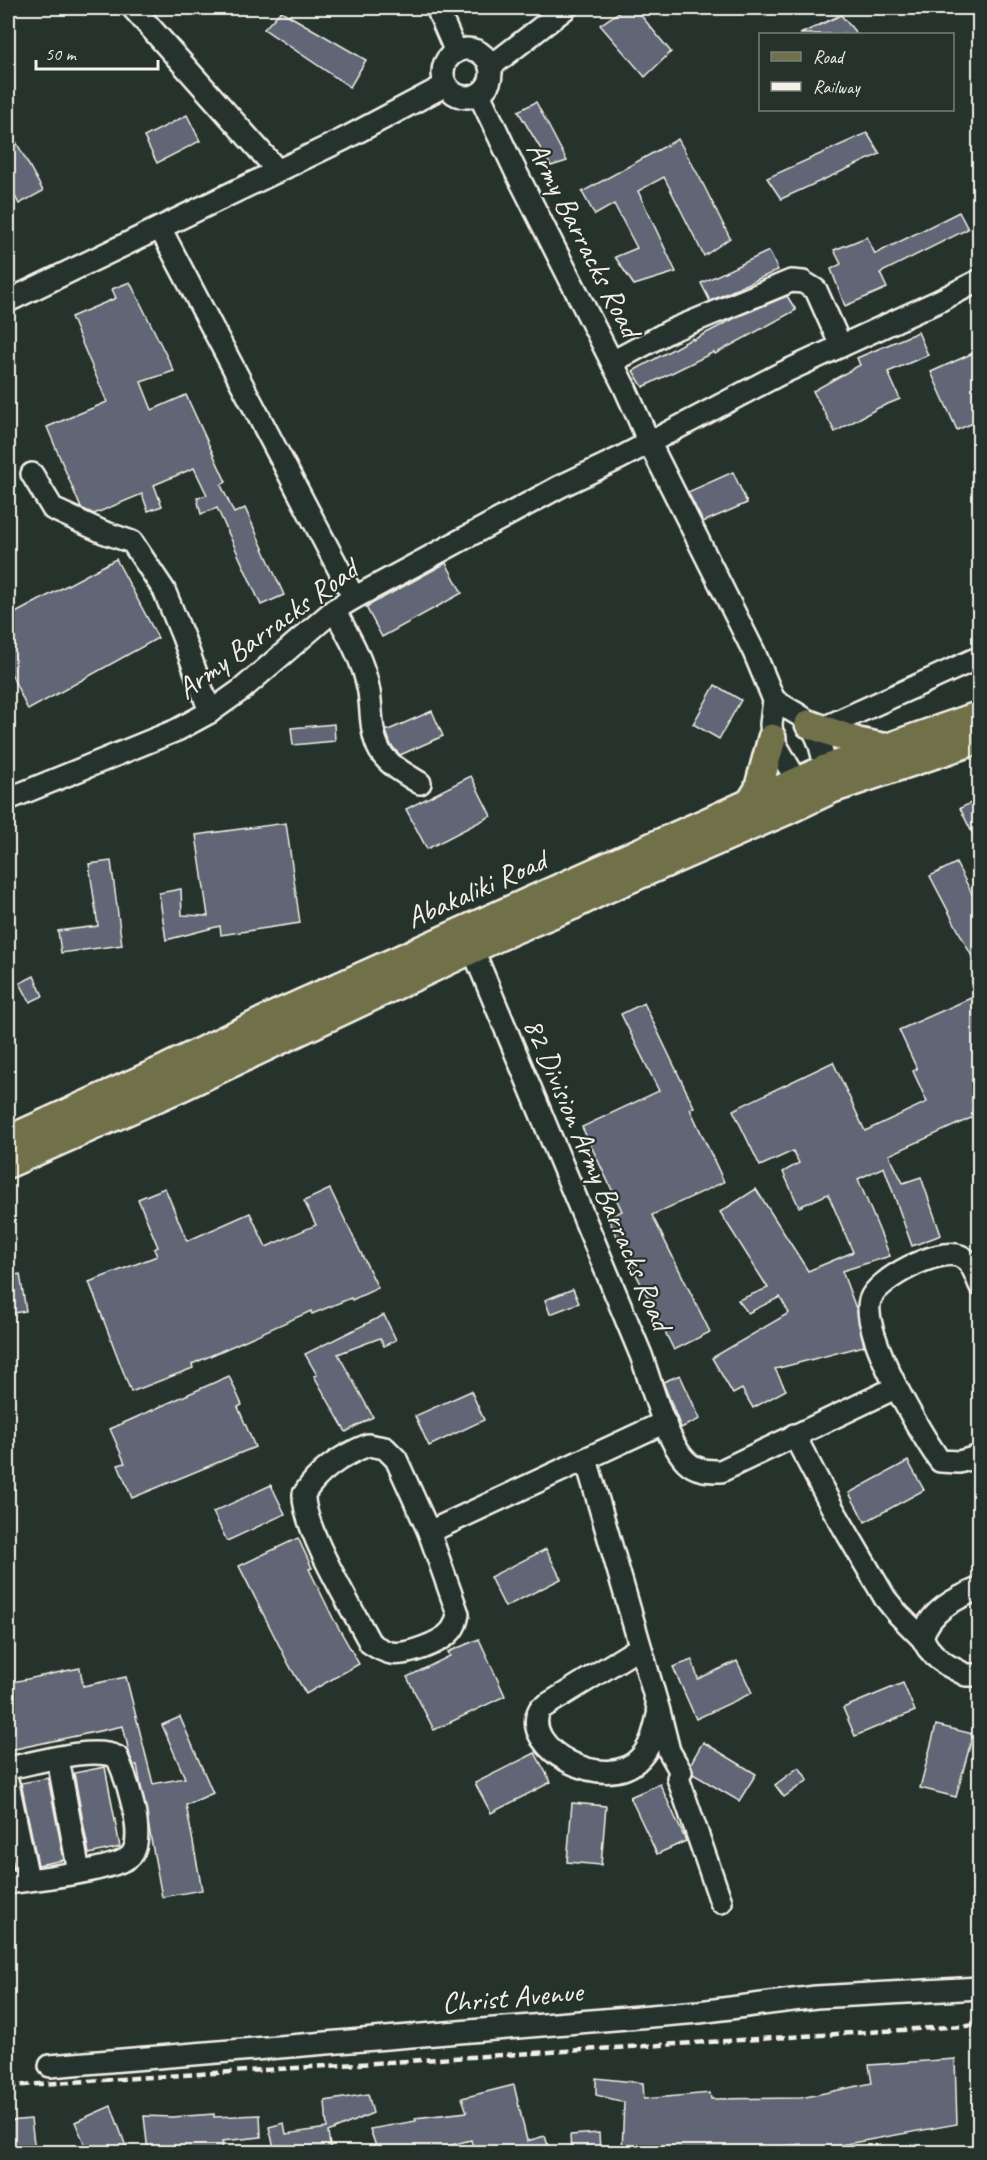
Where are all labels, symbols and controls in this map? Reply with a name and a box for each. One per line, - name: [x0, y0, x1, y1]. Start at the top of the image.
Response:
- scale bar: [36, 33, 158, 71]
- legend: [759, 33, 954, 111]
- text: 50 m: [45, 43, 78, 65]
- text: Road: [813, 46, 846, 68]
- text: Railway: [813, 76, 861, 98]
- street label: Army Barracks Road: [518, 135, 652, 347]
- street label: Army Barracks Road: [169, 548, 368, 707]
- street label: Abakaliki Road: [400, 840, 556, 937]
- street label: 82 Division Army Barracks Road: [515, 1012, 683, 1340]
- street label: Christ Avenue: [440, 1972, 586, 2022]

